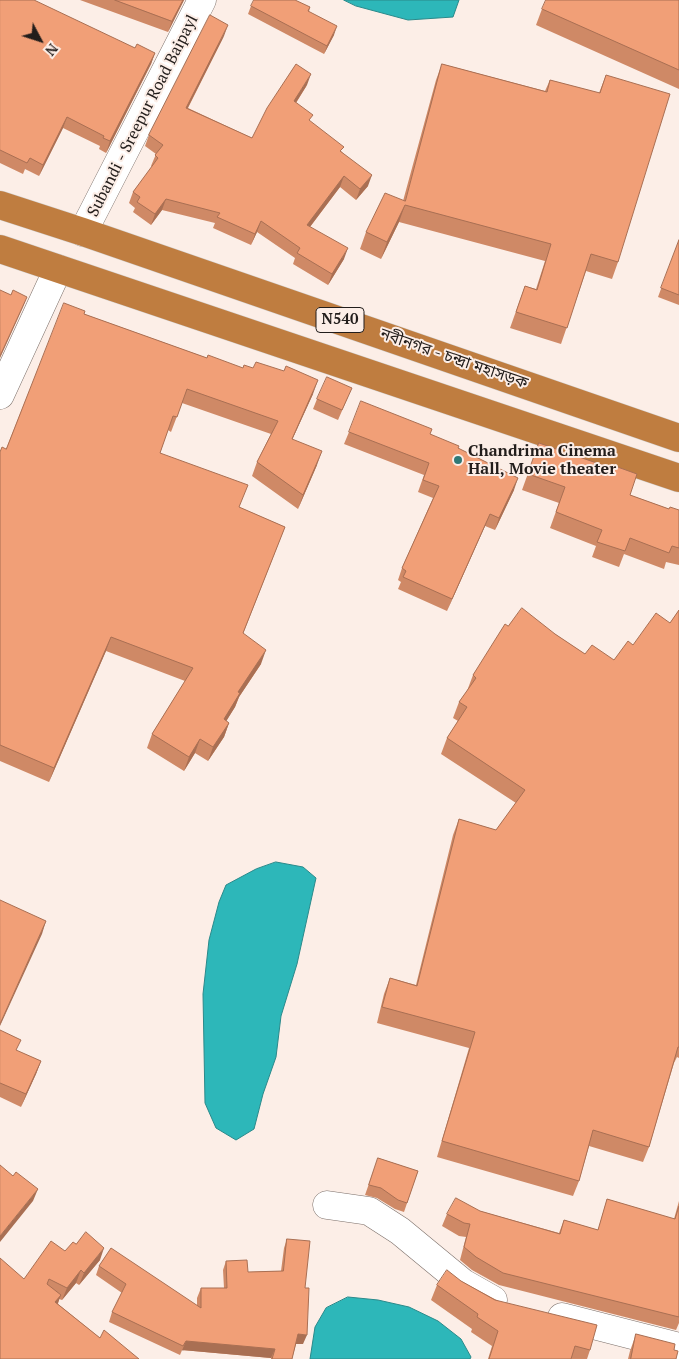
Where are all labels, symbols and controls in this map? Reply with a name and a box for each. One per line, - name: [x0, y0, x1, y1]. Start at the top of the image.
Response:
- street label: Subandi - Sreepur Road Baipayl: [84, 12, 202, 220]
- north arrow: [15, 15, 65, 65]
- text: N: [41, 40, 63, 60]
- road number: N540: [316, 308, 364, 332]
- street label: নবীনগর - চন্দ্রা মহাসড়ক: [378, 325, 530, 393]
- place label: Chandrima Cinema Hall, Movie theater: [468, 441, 616, 479]
- marker: Chandrima Cinema Hall, Movie theater: [452, 454, 464, 466]

